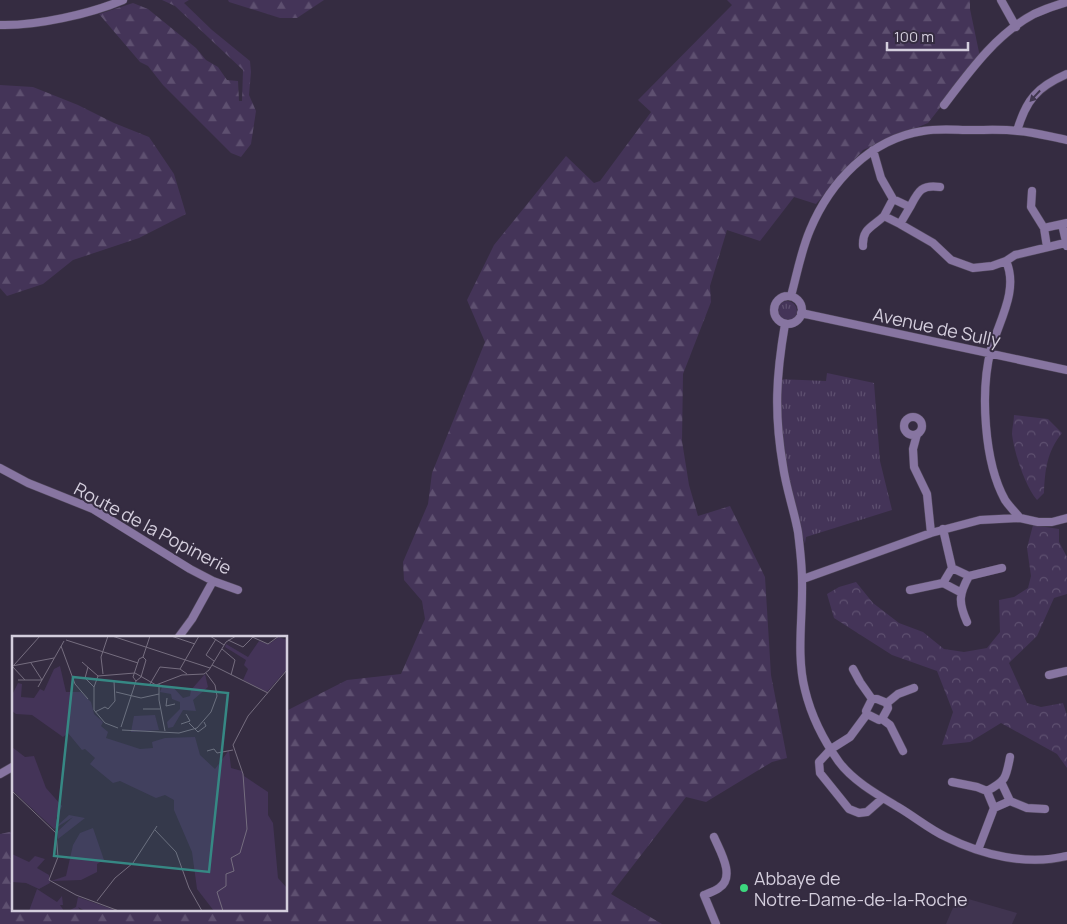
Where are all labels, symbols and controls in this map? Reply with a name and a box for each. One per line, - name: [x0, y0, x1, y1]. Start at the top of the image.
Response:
- scale bar: [887, 20, 968, 52]
- text: 100 m: [894, 26, 934, 47]
- one-way arrow: [1029, 90, 1041, 102]
- street label: Avenue de Sully: [871, 302, 1003, 352]
- street label: Route de la Popinerie: [70, 476, 236, 580]
- inset map: [12, 636, 288, 912]
- place label: Abbaye de Notre-Dame-de-la-Roche: [754, 866, 968, 911]
- marker: Abbaye de Notre-Dame-de-la-Roche: [738, 882, 750, 894]

